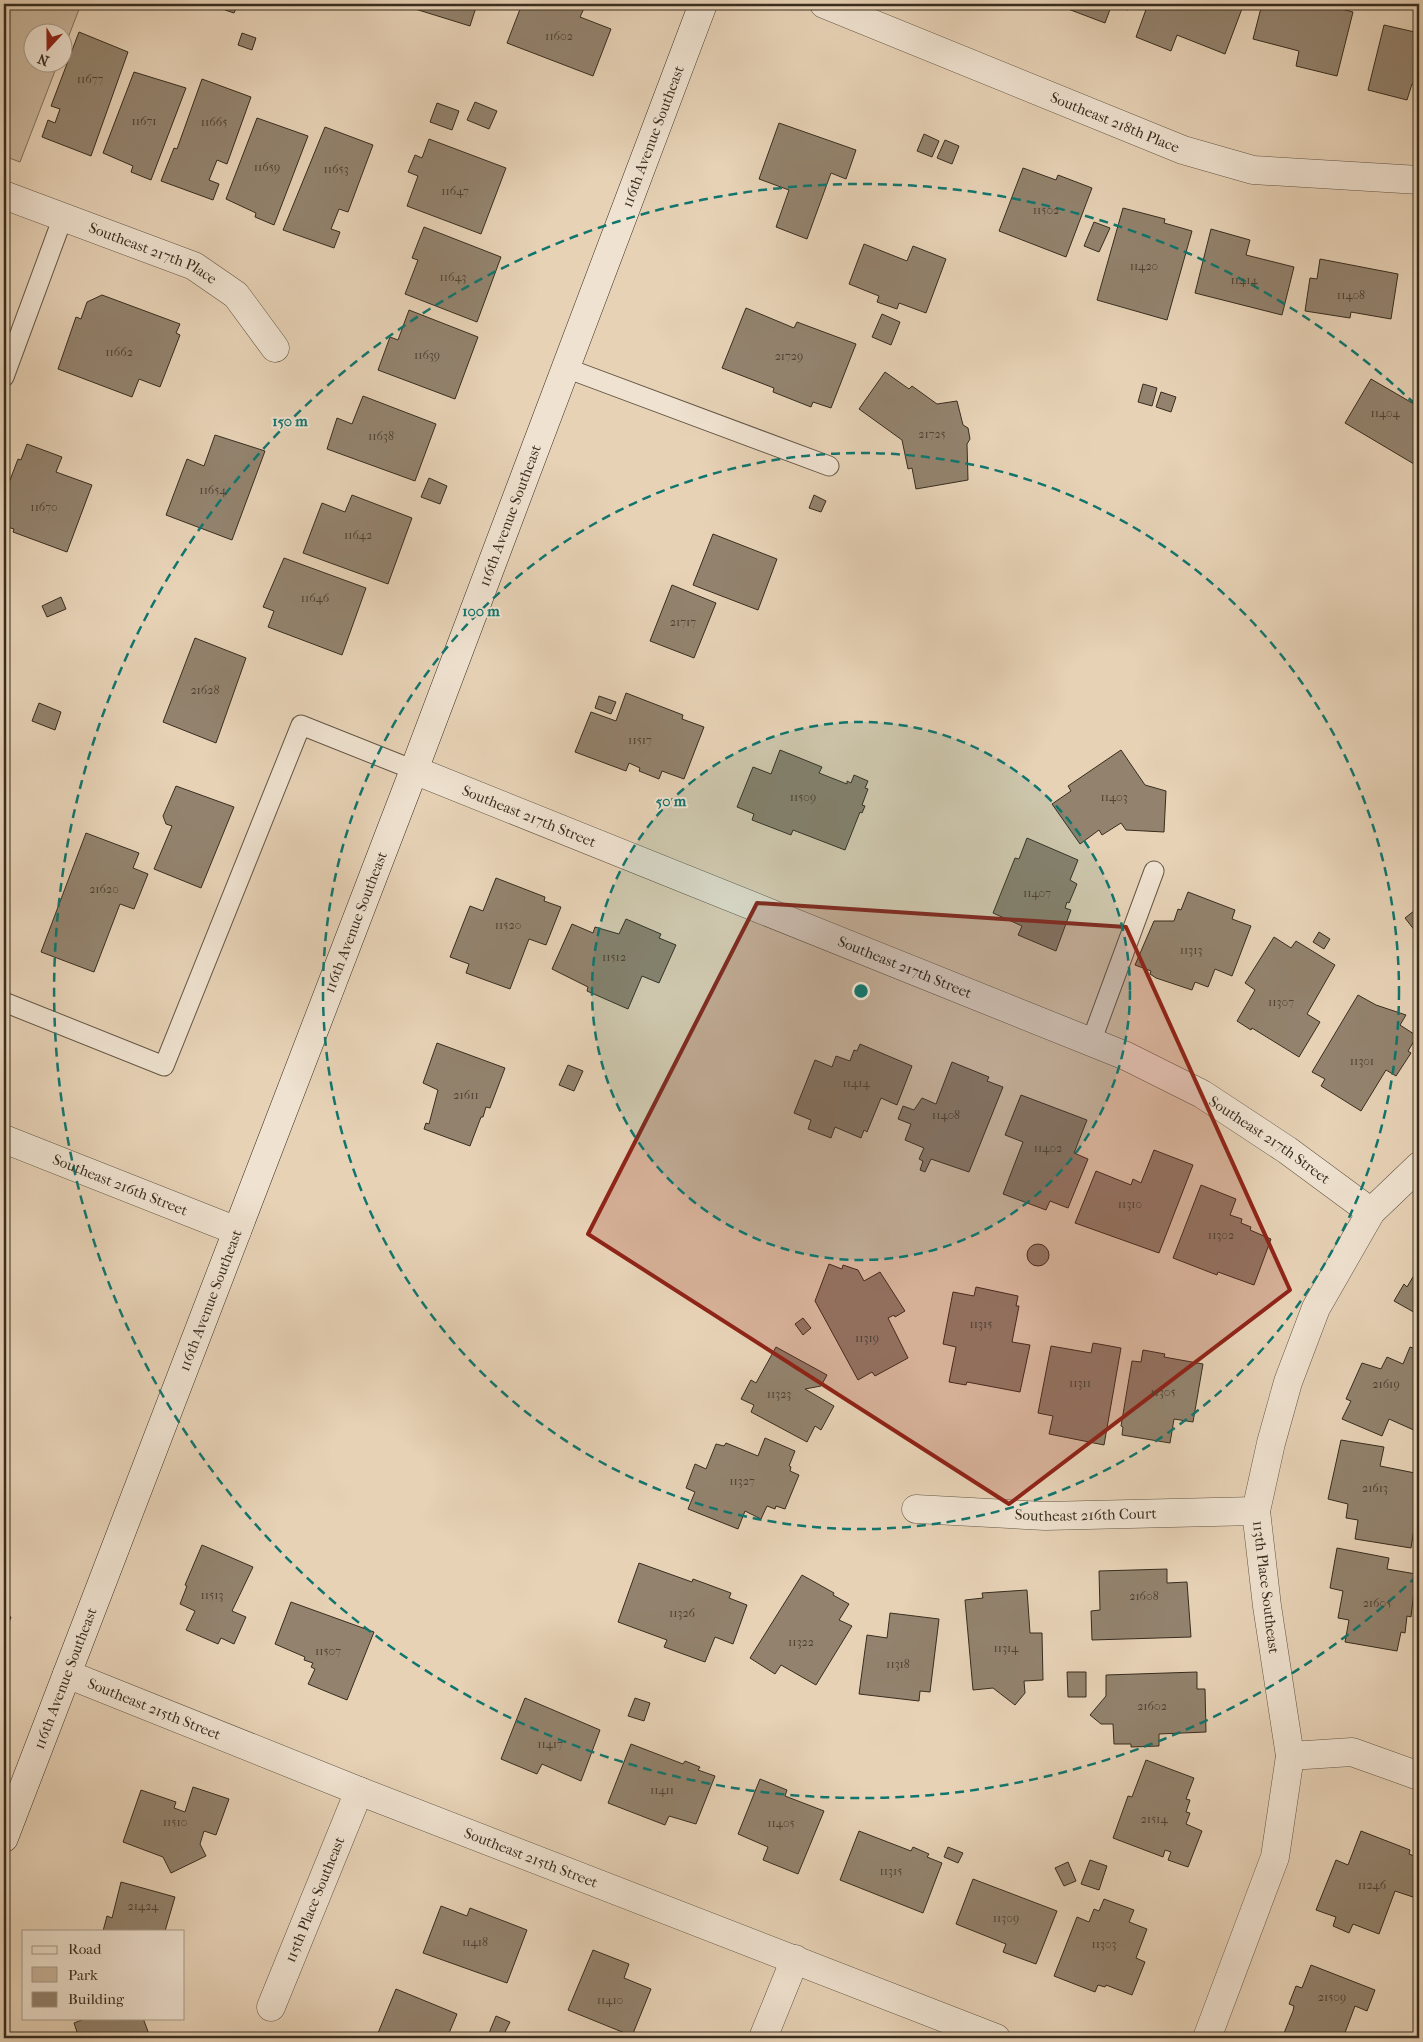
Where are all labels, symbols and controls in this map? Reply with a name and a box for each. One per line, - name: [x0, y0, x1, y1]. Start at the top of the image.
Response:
- north arrow: [22, 22, 72, 72]
- house number: 11602: [545, 29, 573, 43]
- text: N: [35, 50, 52, 70]
- street label: 116th Avenue Southeast: [618, 63, 688, 210]
- house number: 11677: [77, 72, 103, 86]
- street label: Southeast 218th Place: [1048, 88, 1183, 157]
- house number: 11671: [131, 114, 157, 128]
- house number: 11665: [201, 115, 227, 129]
- house number: 11659: [254, 160, 280, 174]
- house number: 11653: [323, 162, 349, 176]
- house number: 11647: [441, 184, 469, 198]
- house number: 11502: [1033, 203, 1059, 217]
- street label: Southeast 217th Place: [86, 219, 221, 288]
- house number: 11420: [1130, 259, 1158, 273]
- house number: 11643: [440, 270, 467, 284]
- house number: 11414: [1230, 273, 1258, 287]
- house number: 11408: [1337, 288, 1365, 302]
- house number: 11662: [105, 345, 133, 359]
- house number: 11639: [414, 348, 440, 362]
- house number: 21729: [775, 349, 803, 363]
- house number: 11404: [1370, 406, 1401, 420]
- text: 150 m: [272, 412, 308, 430]
- house number: 21725: [918, 427, 946, 441]
- house number: 11638: [368, 429, 394, 443]
- street label: 116th Avenue Southeast: [475, 441, 545, 589]
- house number: 11654: [199, 483, 228, 497]
- house number: 11670: [30, 500, 58, 514]
- house number: 11642: [344, 528, 372, 542]
- house number: 11646: [301, 591, 330, 605]
- text: 100 m: [462, 602, 500, 620]
- house number: 21717: [670, 615, 696, 629]
- house number: 21628: [190, 683, 220, 697]
- house number: 11517: [628, 733, 652, 747]
- street label: Southeast 217th Street: [459, 781, 599, 851]
- house number: 11509: [790, 790, 816, 804]
- house number: 11403: [1100, 790, 1128, 804]
- text: 50 m: [656, 792, 687, 810]
- street label: 116th Avenue Southeast: [320, 848, 391, 995]
- house number: 21620: [89, 882, 119, 896]
- house number: 11407: [1023, 886, 1051, 900]
- house number: 11520: [495, 918, 521, 932]
- street label: Southeast 217th Street: [835, 932, 975, 1002]
- house number: 11313: [1180, 943, 1202, 957]
- house number: 11512: [602, 950, 626, 964]
- centre of rings: [852, 982, 870, 1000]
- house number: 11307: [1268, 995, 1294, 1009]
- house number: 11301: [1350, 1054, 1374, 1068]
- house number: 11414: [842, 1076, 870, 1090]
- house number: 21611: [453, 1088, 479, 1102]
- street label: Southeast 217th Street: [1206, 1092, 1334, 1188]
- house number: 11408: [932, 1108, 960, 1122]
- house number: 11402: [1034, 1141, 1062, 1155]
- street label: Southeast 216th Street: [50, 1150, 191, 1220]
- house number: 11310: [1118, 1197, 1142, 1211]
- street label: 116th Avenue Southeast: [175, 1226, 246, 1374]
- house number: 11302: [1208, 1228, 1234, 1242]
- house number: 11315: [970, 1317, 992, 1331]
- house number: 11319: [855, 1331, 879, 1345]
- house number: 11311: [1069, 1376, 1091, 1390]
- house number: 21619: [1372, 1377, 1400, 1391]
- house number: 11305: [1150, 1385, 1176, 1399]
- house number: 11323: [767, 1387, 791, 1401]
- house number: 11327: [729, 1474, 755, 1488]
- house number: 21613: [1362, 1481, 1388, 1495]
- street label: Southeast 216th Court: [1014, 1504, 1158, 1525]
- street label: 113th Place Southeast: [1249, 1519, 1283, 1655]
- house number: 11513: [201, 1588, 224, 1602]
- house number: 21608: [1129, 1589, 1159, 1603]
- house number: 21605: [1363, 1596, 1391, 1610]
- street label: 116th Avenue Southeast: [30, 1604, 101, 1752]
- house number: 11326: [669, 1606, 696, 1620]
- house number: 11322: [788, 1635, 814, 1649]
- house number: 11314: [994, 1641, 1019, 1655]
- house number: 11507: [315, 1644, 341, 1658]
- house number: 11318: [886, 1657, 910, 1671]
- street label: Southeast 215th Street: [85, 1674, 224, 1744]
- house number: 21602: [1137, 1699, 1167, 1713]
- house number: 11417: [537, 1737, 563, 1751]
- house number: 11411: [650, 1783, 674, 1797]
- house number: 21514: [1141, 1812, 1168, 1826]
- house number: 11510: [163, 1815, 187, 1829]
- house number: 11405: [767, 1816, 795, 1830]
- street label: Southeast 215th Street: [461, 1824, 601, 1892]
- street label: 115th Place Southeast: [281, 1833, 349, 1965]
- house number: 11315: [880, 1864, 902, 1878]
- house number: 11246: [1358, 1878, 1387, 1892]
- house number: 21424: [128, 1899, 159, 1913]
- house number: 11309: [993, 1911, 1019, 1925]
- legend: [22, 1930, 185, 2020]
- house number: 11418: [462, 1935, 488, 1949]
- house number: 11303: [1091, 1937, 1117, 1951]
- text: Road: [68, 1940, 102, 1958]
- text: Park: [68, 1966, 98, 1984]
- text: Building: [68, 1990, 125, 2008]
- house number: 21509: [1318, 1990, 1346, 2004]
- house number: 11410: [597, 1993, 623, 2007]

